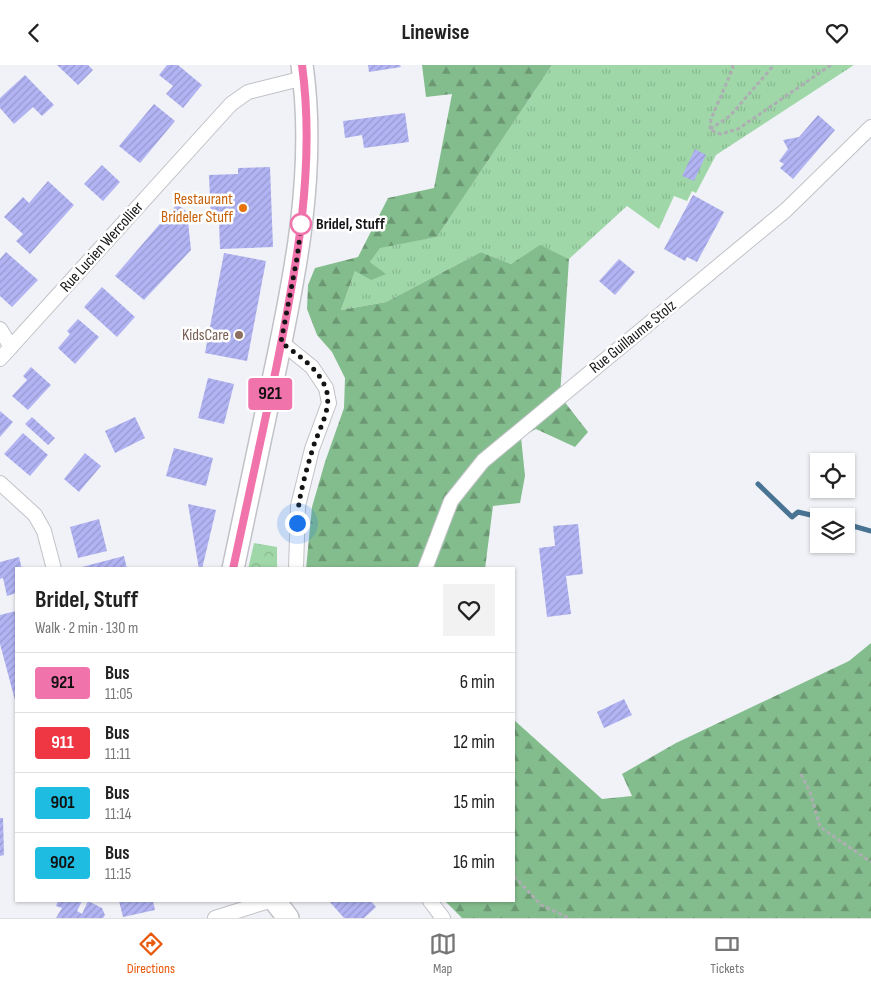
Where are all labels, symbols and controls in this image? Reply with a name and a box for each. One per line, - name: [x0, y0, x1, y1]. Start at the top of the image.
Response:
- icon: back: [20, 19, 48, 47]
- text: Linewise: [402, 19, 469, 46]
- icon: heart: [823, 19, 851, 47]
- place label: Restaurant Brideler Stuff: [161, 190, 234, 227]
- street label: Rue Lucien Wercollier: [56, 198, 148, 296]
- marker: Restaurant Brideler Stuff: [237, 202, 249, 214]
- marker: Bridel, Stuff: [290, 213, 312, 235]
- place label: Bridel, Stuff: [316, 215, 386, 234]
- street label: Rue Guillaume Stolz: [586, 296, 680, 378]
- place label: KidsCare: [182, 326, 229, 345]
- marker: KidsCare: [233, 329, 245, 341]
- line badge: 921: [241, 378, 299, 410]
- text: 921: [258, 383, 282, 404]
- map controls: [810, 453, 855, 553]
- button: locate: [810, 453, 855, 498]
- button: layers: [810, 508, 855, 553]
- your location: [285, 511, 310, 536]
- button: heart: [443, 584, 495, 636]
- text: Bridel, Stuff: [35, 585, 138, 614]
- text: Walk · 2 min · 130 m: [35, 619, 138, 638]
- text: Bus: [105, 662, 130, 685]
- text: 6 min: [460, 671, 495, 694]
- text: 921: [51, 672, 74, 693]
- text: 11:05: [105, 685, 133, 704]
- text: Bus: [105, 722, 130, 745]
- text: 12 min: [453, 731, 495, 754]
- text: 911: [51, 732, 74, 753]
- text: 11:11: [105, 745, 130, 764]
- text: Bus: [105, 782, 130, 805]
- text: 15 min: [454, 791, 495, 814]
- text: 901: [50, 792, 75, 813]
- text: 11:14: [105, 805, 132, 824]
- text: Bus: [105, 842, 130, 865]
- text: 16 min: [453, 851, 495, 874]
- text: 902: [50, 852, 75, 873]
- text: 11:15: [105, 865, 131, 884]
- tab: Directions: [127, 930, 175, 977]
- tab: Map: [429, 930, 457, 977]
- tab: Tickets: [710, 930, 744, 977]

